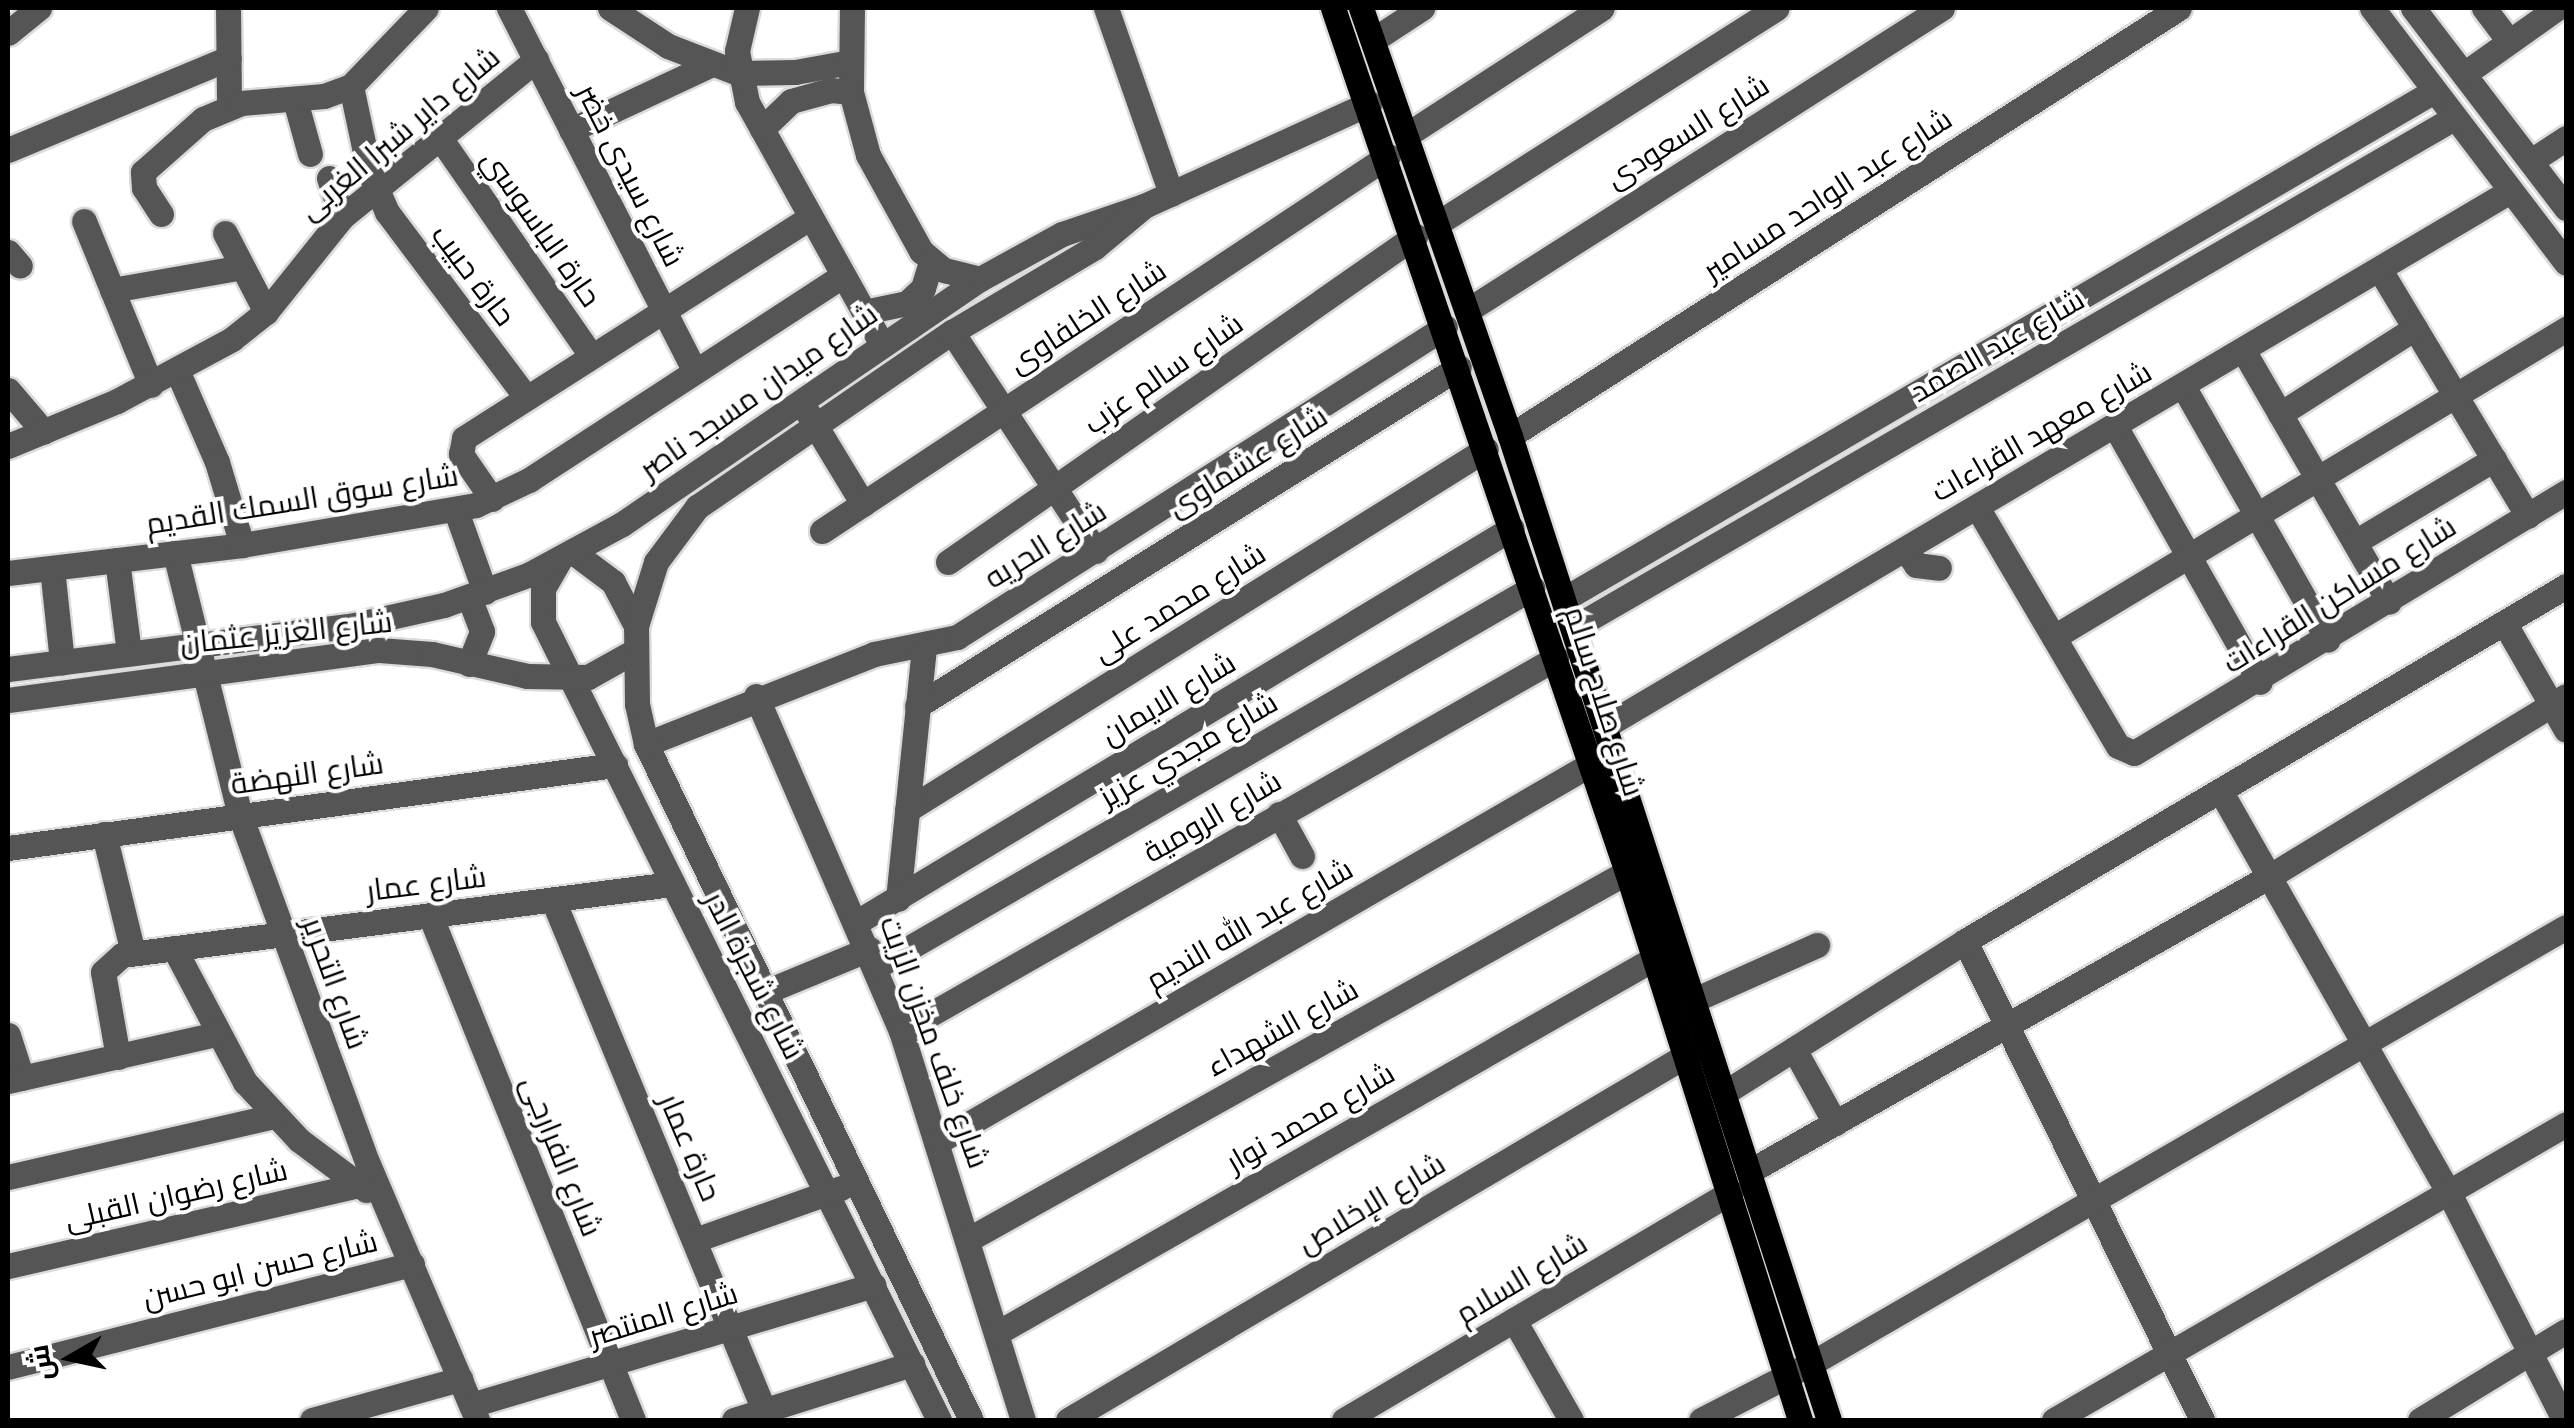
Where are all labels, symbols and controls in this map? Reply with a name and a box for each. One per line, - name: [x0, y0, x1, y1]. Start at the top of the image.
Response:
- street label: شارع داير شبرا الغربى: [291, 39, 507, 227]
- street label: شارع السعودى: [1599, 66, 1775, 196]
- street label: شارع سيدى خضر: [569, 77, 693, 273]
- street label: شارع عبد الواحد مسامير: [1696, 100, 1958, 288]
- street label: حارة الباسوسي: [475, 143, 609, 313]
- street label: حارة حبيب: [424, 217, 524, 333]
- street label: شارع الخلفاوى: [1001, 252, 1173, 380]
- street label: شارع عبد الصمد: [1904, 281, 2090, 409]
- street label: شارع ميدان مسجد ناصر: [632, 295, 884, 487]
- street label: شارع سالم عزب: [1077, 305, 1249, 441]
- street label: شارع معهد القراءات: [1924, 353, 2158, 509]
- street label: شارع عشماوى: [1160, 398, 1334, 524]
- street label: شارع سوق السمك القديم: [143, 457, 461, 541]
- street label: شارع الحريه: [977, 492, 1113, 596]
- street label: شارع مساكن القراءات: [2216, 508, 2462, 680]
- street label: شارع محمد على: [1086, 535, 1272, 669]
- street label: شارع صلاح سالم: [1557, 601, 1653, 801]
- street label: شارع العزيز عثمان: [178, 603, 394, 661]
- street label: شارع الايمان: [1094, 644, 1242, 752]
- street label: شارع مجدي عزيز: [1092, 683, 1284, 815]
- street label: شارع النهضة: [228, 744, 386, 802]
- street label: شارع الرومية: [1137, 762, 1287, 870]
- street label: شارع عبد الله النديم: [1139, 850, 1359, 998]
- street label: شارع عمار: [364, 858, 488, 908]
- street label: شارع شجرة الدر: [697, 885, 813, 1065]
- street label: شارع خلف مخزن الزيت: [873, 911, 997, 1173]
- street label: شارع التحرير: [296, 912, 376, 1054]
- street label: شارع الشهداء: [1200, 970, 1364, 1084]
- street label: شارع محمد نوار: [1219, 1054, 1401, 1180]
- street label: شارع الفرارجى: [514, 1071, 610, 1241]
- street label: حارة عمار: [652, 1088, 730, 1206]
- street label: شارع الإخلاص: [1291, 1145, 1451, 1261]
- street label: شارع رضوان القبلى: [61, 1151, 291, 1237]
- street label: شارع حسن ابو حسن: [139, 1222, 381, 1316]
- street label: شارع السلام: [1449, 1225, 1593, 1331]
- street label: شارع المنتصر: [584, 1274, 742, 1354]
- north arrow: [20, 1308, 120, 1408]
- text: ش: [20, 1342, 60, 1383]

